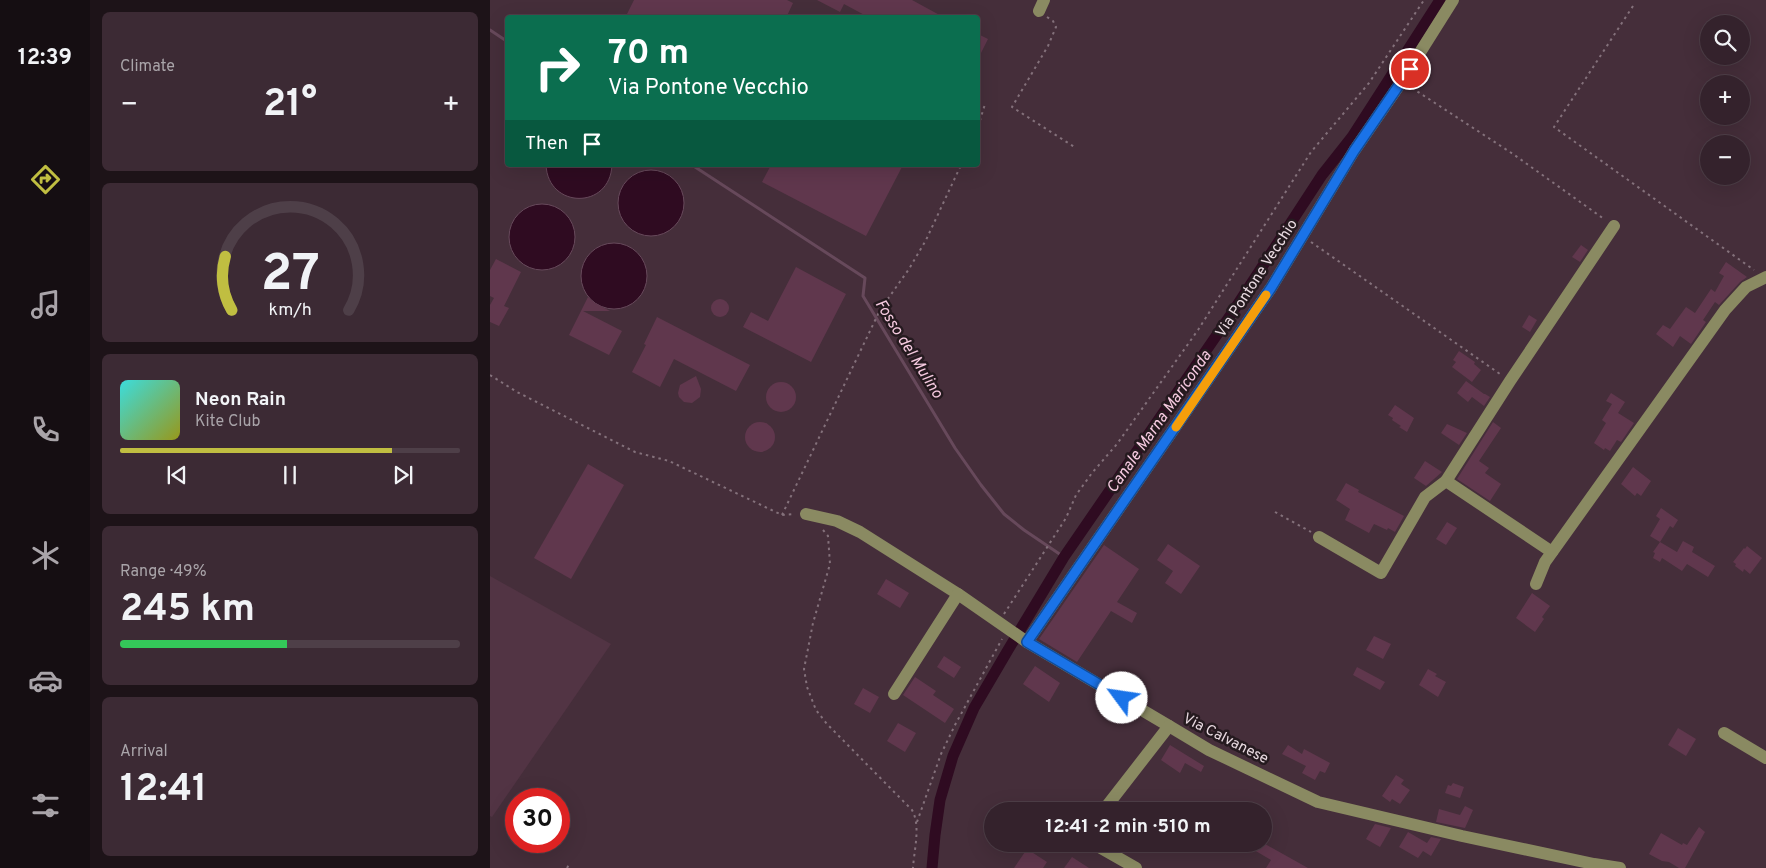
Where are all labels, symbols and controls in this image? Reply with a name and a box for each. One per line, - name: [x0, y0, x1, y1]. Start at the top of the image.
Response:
- map controls: [1700, 15, 1750, 185]
- button: search: [1700, 15, 1750, 65]
- text: 70 m: [608, 32, 689, 76]
- icon: right: [525, 35, 590, 100]
- text: 12:39: [18, 45, 72, 72]
- pin: [1389, 48, 1431, 90]
- icon: arrive: [1396, 55, 1424, 83]
- text: Climate: [120, 57, 175, 77]
- text: Via Pontone Vecchio: [608, 75, 809, 102]
- button: +: [1700, 75, 1750, 125]
- text: 21°: [263, 81, 317, 130]
- text: −: [120, 88, 138, 124]
- text: +: [442, 88, 460, 124]
- icon: arrive: [578, 130, 606, 158]
- text: Then: [525, 132, 568, 156]
- button: −: [1700, 135, 1750, 185]
- icon: directions: [28, 162, 63, 197]
- street label: Via Pontone Vecchio: [1212, 216, 1303, 341]
- text: 27: [260, 243, 320, 309]
- icon: music: [28, 287, 63, 322]
- water label: Fosso del Mulino: [870, 296, 947, 403]
- text: km/h: [268, 299, 312, 322]
- water label: Canale Marna Mariconda: [1103, 346, 1217, 497]
- text: Neon Rain: [195, 388, 286, 412]
- icon: phone: [28, 412, 63, 447]
- text: Kite Club: [195, 412, 260, 432]
- icon: previous: [163, 461, 191, 489]
- icon: pause: [276, 461, 304, 489]
- icon: next: [389, 461, 417, 489]
- icon: climate: [28, 538, 63, 573]
- text: Range · 49%: [120, 562, 207, 582]
- text: 245 km: [120, 586, 255, 635]
- icon: car: [28, 663, 63, 698]
- position arrow: [1095, 671, 1147, 723]
- street label: Via Calvanese: [1179, 710, 1271, 769]
- text: Arrival: [120, 742, 168, 762]
- text: 12:41: [120, 766, 207, 815]
- icon: filters: [28, 788, 63, 823]
- speed limit sign: 30: [505, 788, 570, 853]
- text: 12:41 · 2 min · 510 m: [1045, 815, 1211, 839]

